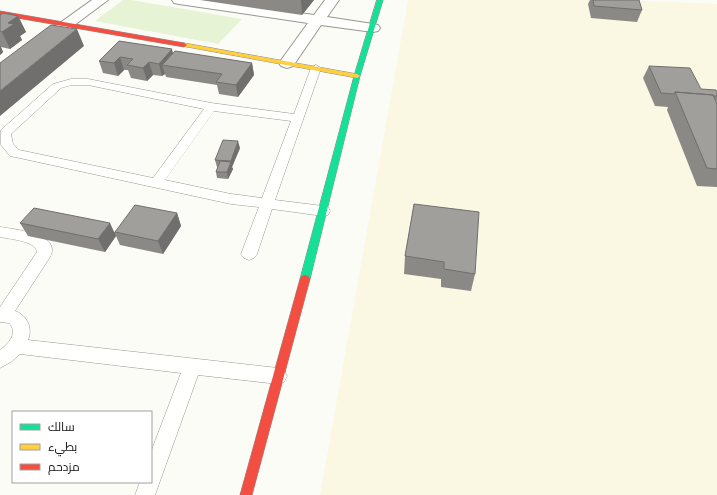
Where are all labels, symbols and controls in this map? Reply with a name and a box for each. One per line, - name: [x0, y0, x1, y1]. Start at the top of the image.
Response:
- legend: [12, 411, 152, 483]
- text: سالك: [48, 417, 75, 435]
- text: بطيء: [48, 437, 77, 457]
- text: مزدحم: [48, 457, 80, 475]

